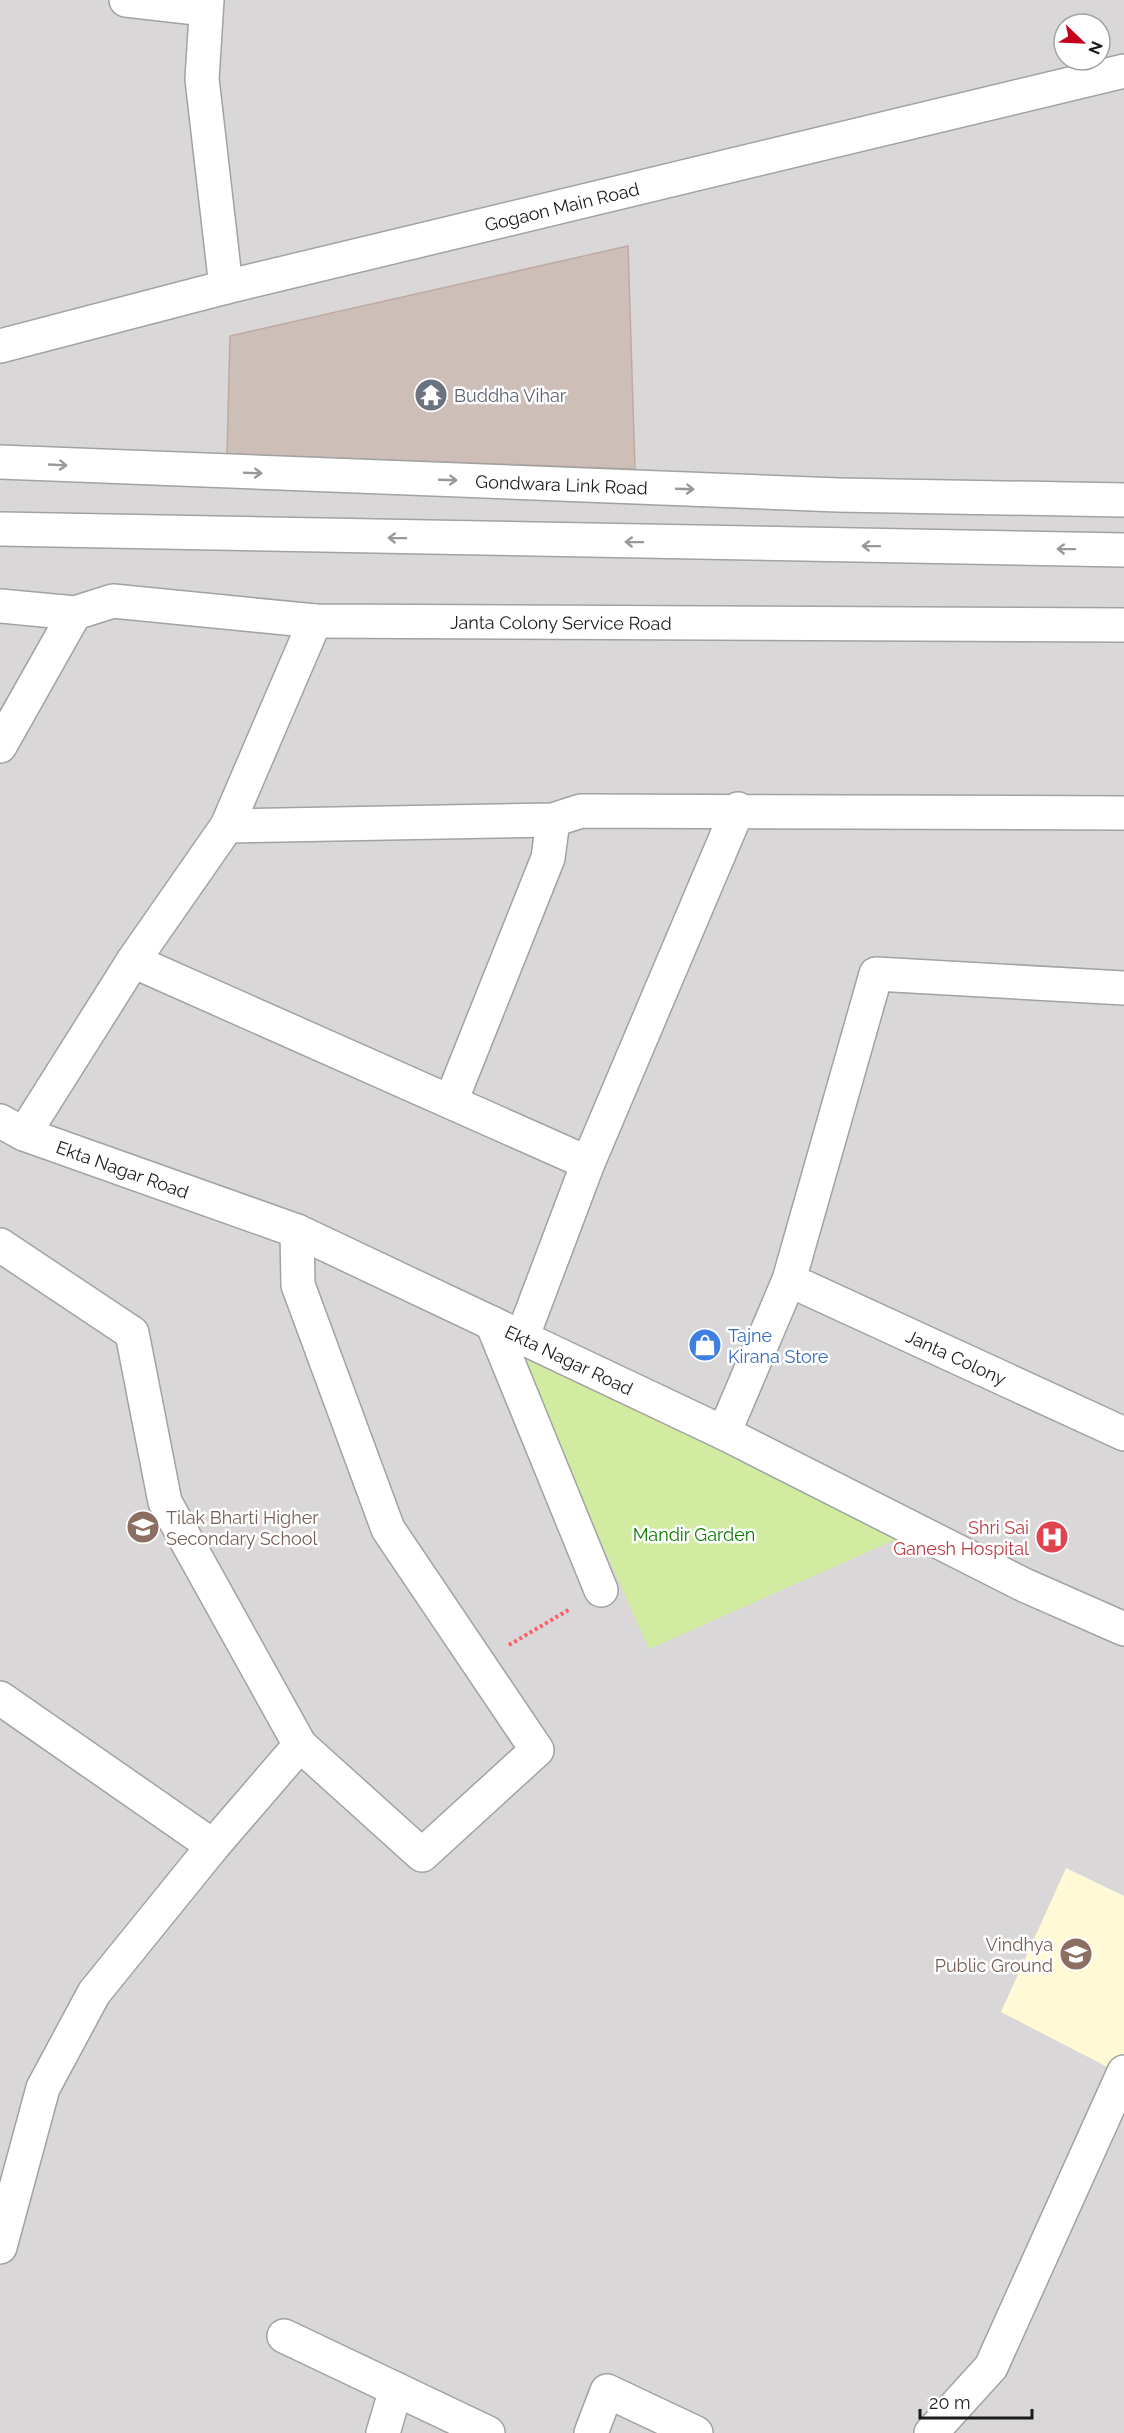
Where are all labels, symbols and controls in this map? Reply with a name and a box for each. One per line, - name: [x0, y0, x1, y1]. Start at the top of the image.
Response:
- north arrow: [1052, 12, 1112, 72]
- text: N: [1084, 38, 1106, 57]
- street label: Gogaon Main Road: [483, 178, 641, 235]
- temple icon: Buddha Vihar: [413, 377, 449, 413]
- place label: Buddha Vihar: [454, 385, 567, 406]
- one-way arrow: [48, 459, 68, 470]
- one-way arrow: [243, 467, 263, 479]
- street label: Gondwara Link Road: [475, 470, 648, 498]
- one-way arrow: [438, 475, 458, 486]
- one-way arrow: [674, 483, 694, 495]
- one-way arrow: [387, 532, 407, 544]
- one-way arrow: [624, 536, 644, 548]
- one-way arrow: [861, 540, 881, 552]
- one-way arrow: [1056, 544, 1076, 555]
- street label: Janta Colony Service Road: [450, 611, 672, 633]
- street label: Ekta Nagar Road: [54, 1136, 192, 1202]
- street label: Ekta Nagar Road: [502, 1320, 636, 1399]
- place label: Tajne Kirana Store: [728, 1325, 829, 1367]
- street label: Janta Colony: [903, 1325, 1010, 1389]
- shop icon: Tajne Kirana Store: [687, 1327, 723, 1363]
- place label: Tilak Bharti Higher Secondary School: [166, 1507, 319, 1549]
- school or university icon: Tilak Bharti Higher Secondary School: [125, 1509, 161, 1545]
- place label: Shri Sai Ganesh Hospital: [893, 1517, 1029, 1559]
- hospital icon: Shri Sai Ganesh Hospital: [1034, 1519, 1070, 1555]
- park label: Mandir Garden: [633, 1524, 755, 1545]
- place label: Vindhya Public Ground: [935, 1934, 1053, 1976]
- school or university icon: Vindhya Public Ground: [1058, 1936, 1094, 1972]
- scale bar: [920, 2382, 1032, 2420]
- text: 20 m: [929, 2392, 971, 2413]

